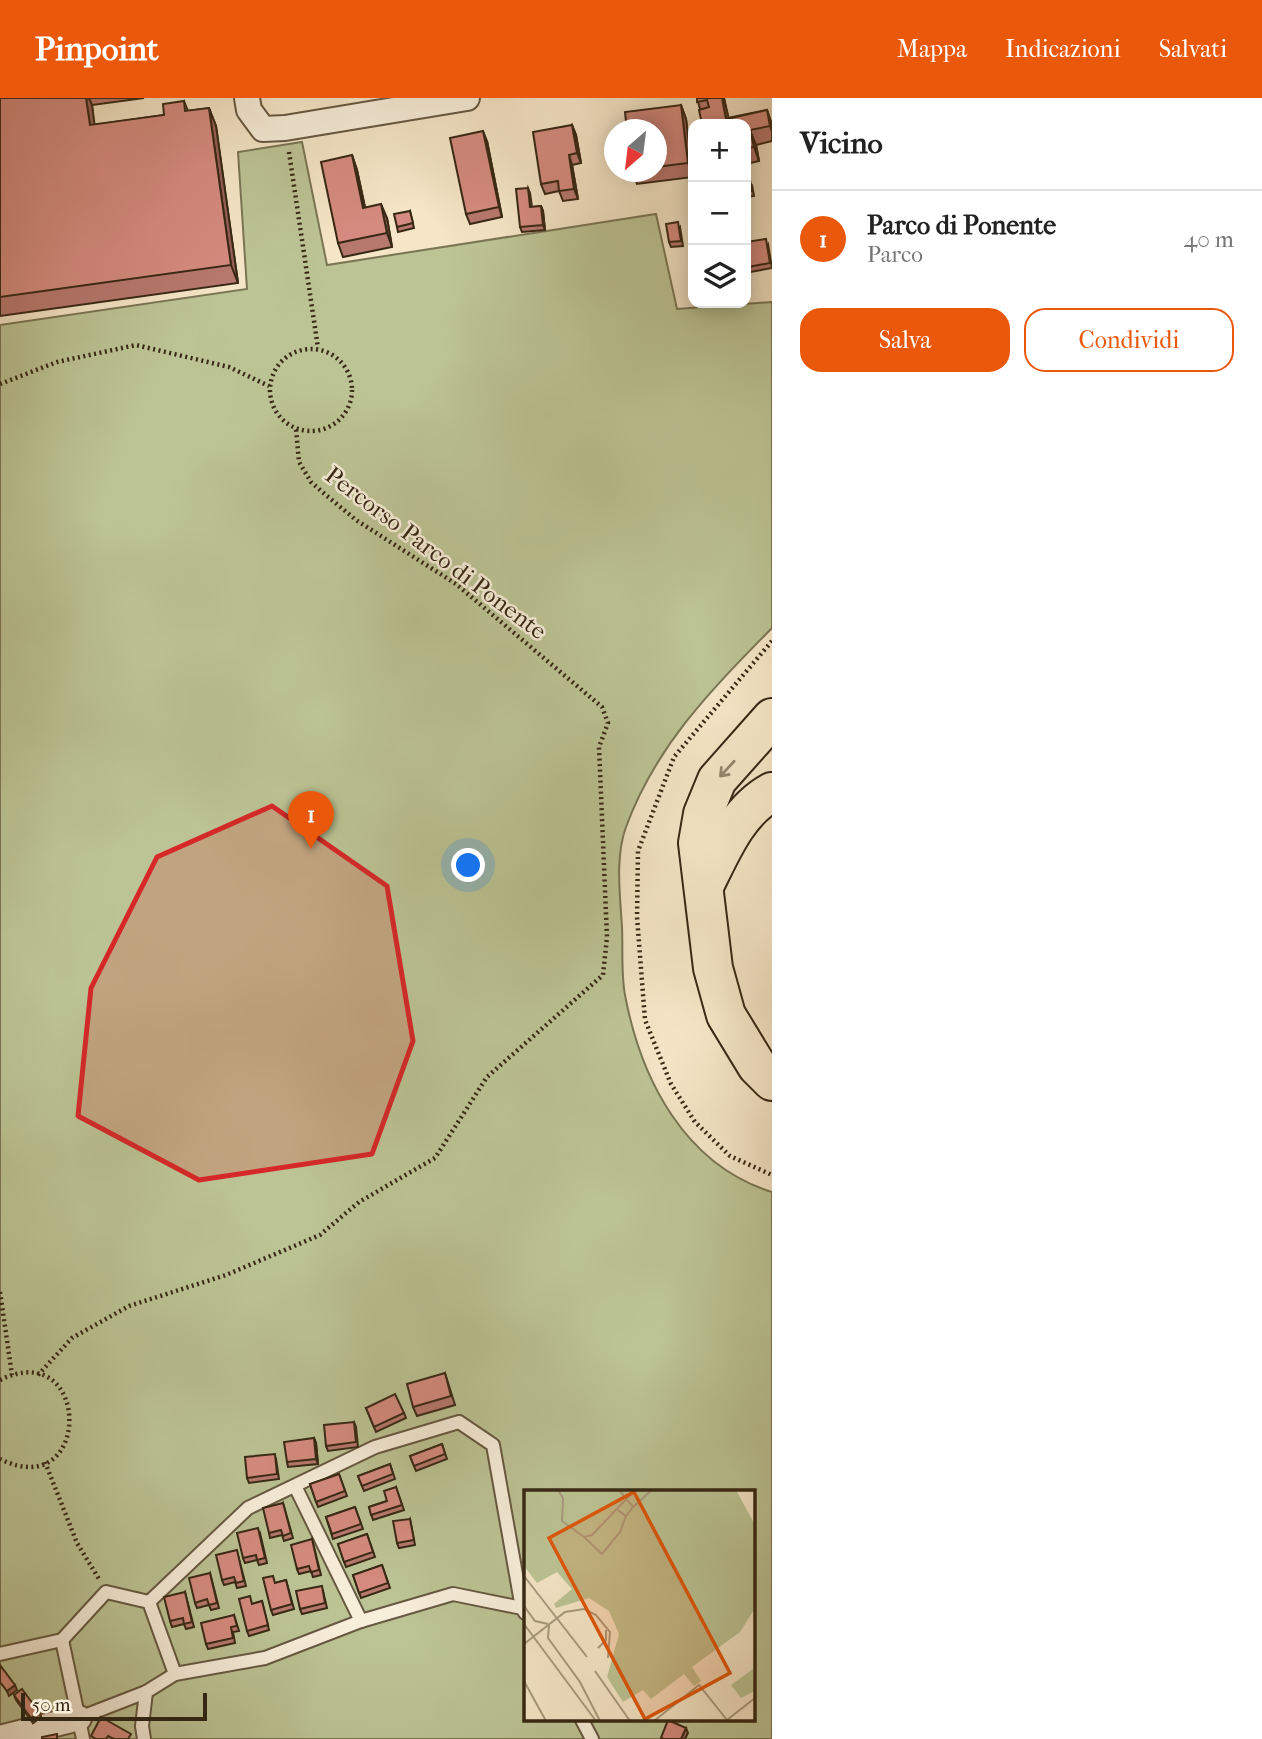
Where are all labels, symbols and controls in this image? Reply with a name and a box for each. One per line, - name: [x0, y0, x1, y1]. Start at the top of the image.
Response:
- text: Pinpoint: [35, 30, 159, 69]
- text: Mappa: [897, 35, 967, 63]
- text: Indicazioni: [1005, 35, 1121, 63]
- text: Salvati: [1159, 35, 1227, 63]
- north arrow: [604, 119, 667, 182]
- map controls: [688, 119, 751, 308]
- button: +: [688, 119, 751, 182]
- text: Vicino: [800, 126, 883, 161]
- button: −: [688, 182, 751, 245]
- text: Parco di Ponente: [867, 210, 1056, 241]
- text: 1: [819, 226, 827, 253]
- text: 40 m: [1184, 226, 1234, 253]
- text: Parco: [867, 241, 923, 268]
- button: layers: [688, 245, 751, 308]
- button: Salva: [800, 308, 1010, 372]
- button: Condividi: [1024, 308, 1234, 372]
- street label: Percorso Parco di Ponente: [320, 461, 552, 645]
- one-way arrow: [719, 760, 735, 778]
- pin: 1: [288, 791, 334, 849]
- your location: [451, 848, 485, 882]
- inset map: [524, 1490, 754, 1722]
- scale bar: [21, 1690, 206, 1722]
- text: 50 m: [32, 1694, 71, 1716]

